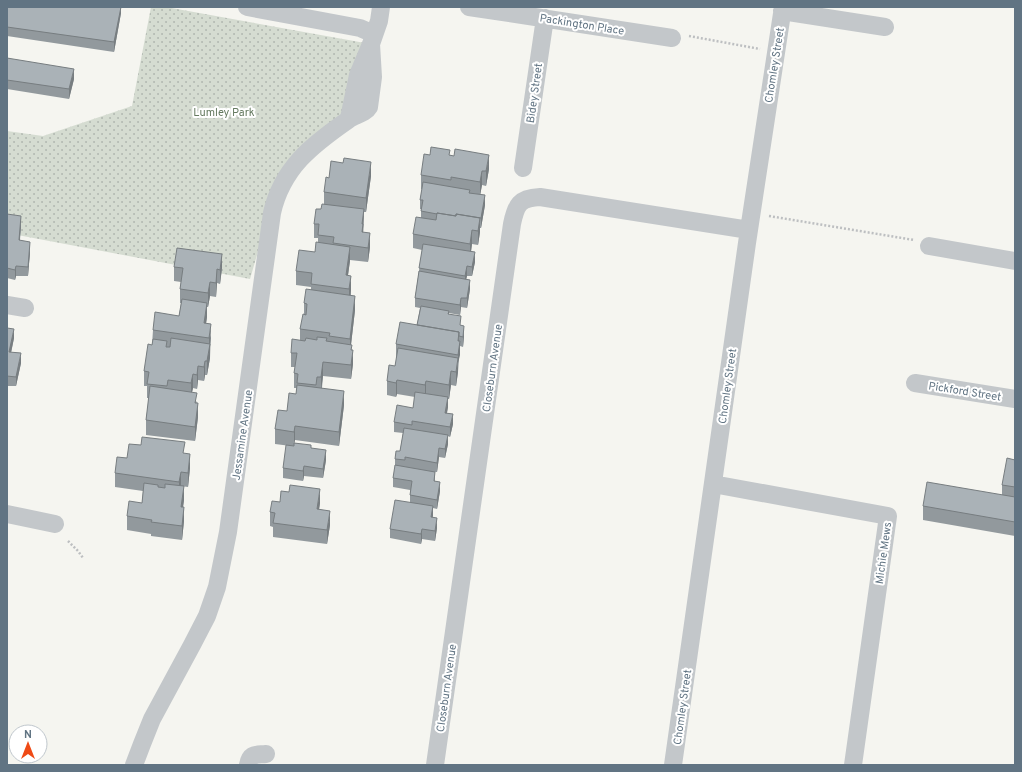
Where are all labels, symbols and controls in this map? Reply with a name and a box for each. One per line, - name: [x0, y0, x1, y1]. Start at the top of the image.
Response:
- street label: Packington Place: [539, 11, 625, 39]
- street label: Chomley Street: [762, 26, 788, 104]
- street label: Bidey Street: [524, 62, 546, 124]
- park label: Lumley Park: [193, 106, 255, 120]
- street label: Closeburn Avenue: [480, 323, 506, 413]
- street label: Chomley Street: [716, 347, 740, 425]
- street label: Pickford Street: [927, 379, 1002, 405]
- street label: Jessamine Avenue: [230, 389, 256, 481]
- street label: Michie Mews: [873, 521, 895, 585]
- street label: Closeburn Avenue: [434, 643, 460, 733]
- street label: Chomley Street: [671, 668, 695, 746]
- north arrow: [8, 724, 48, 764]
- text: N: [24, 728, 32, 742]

